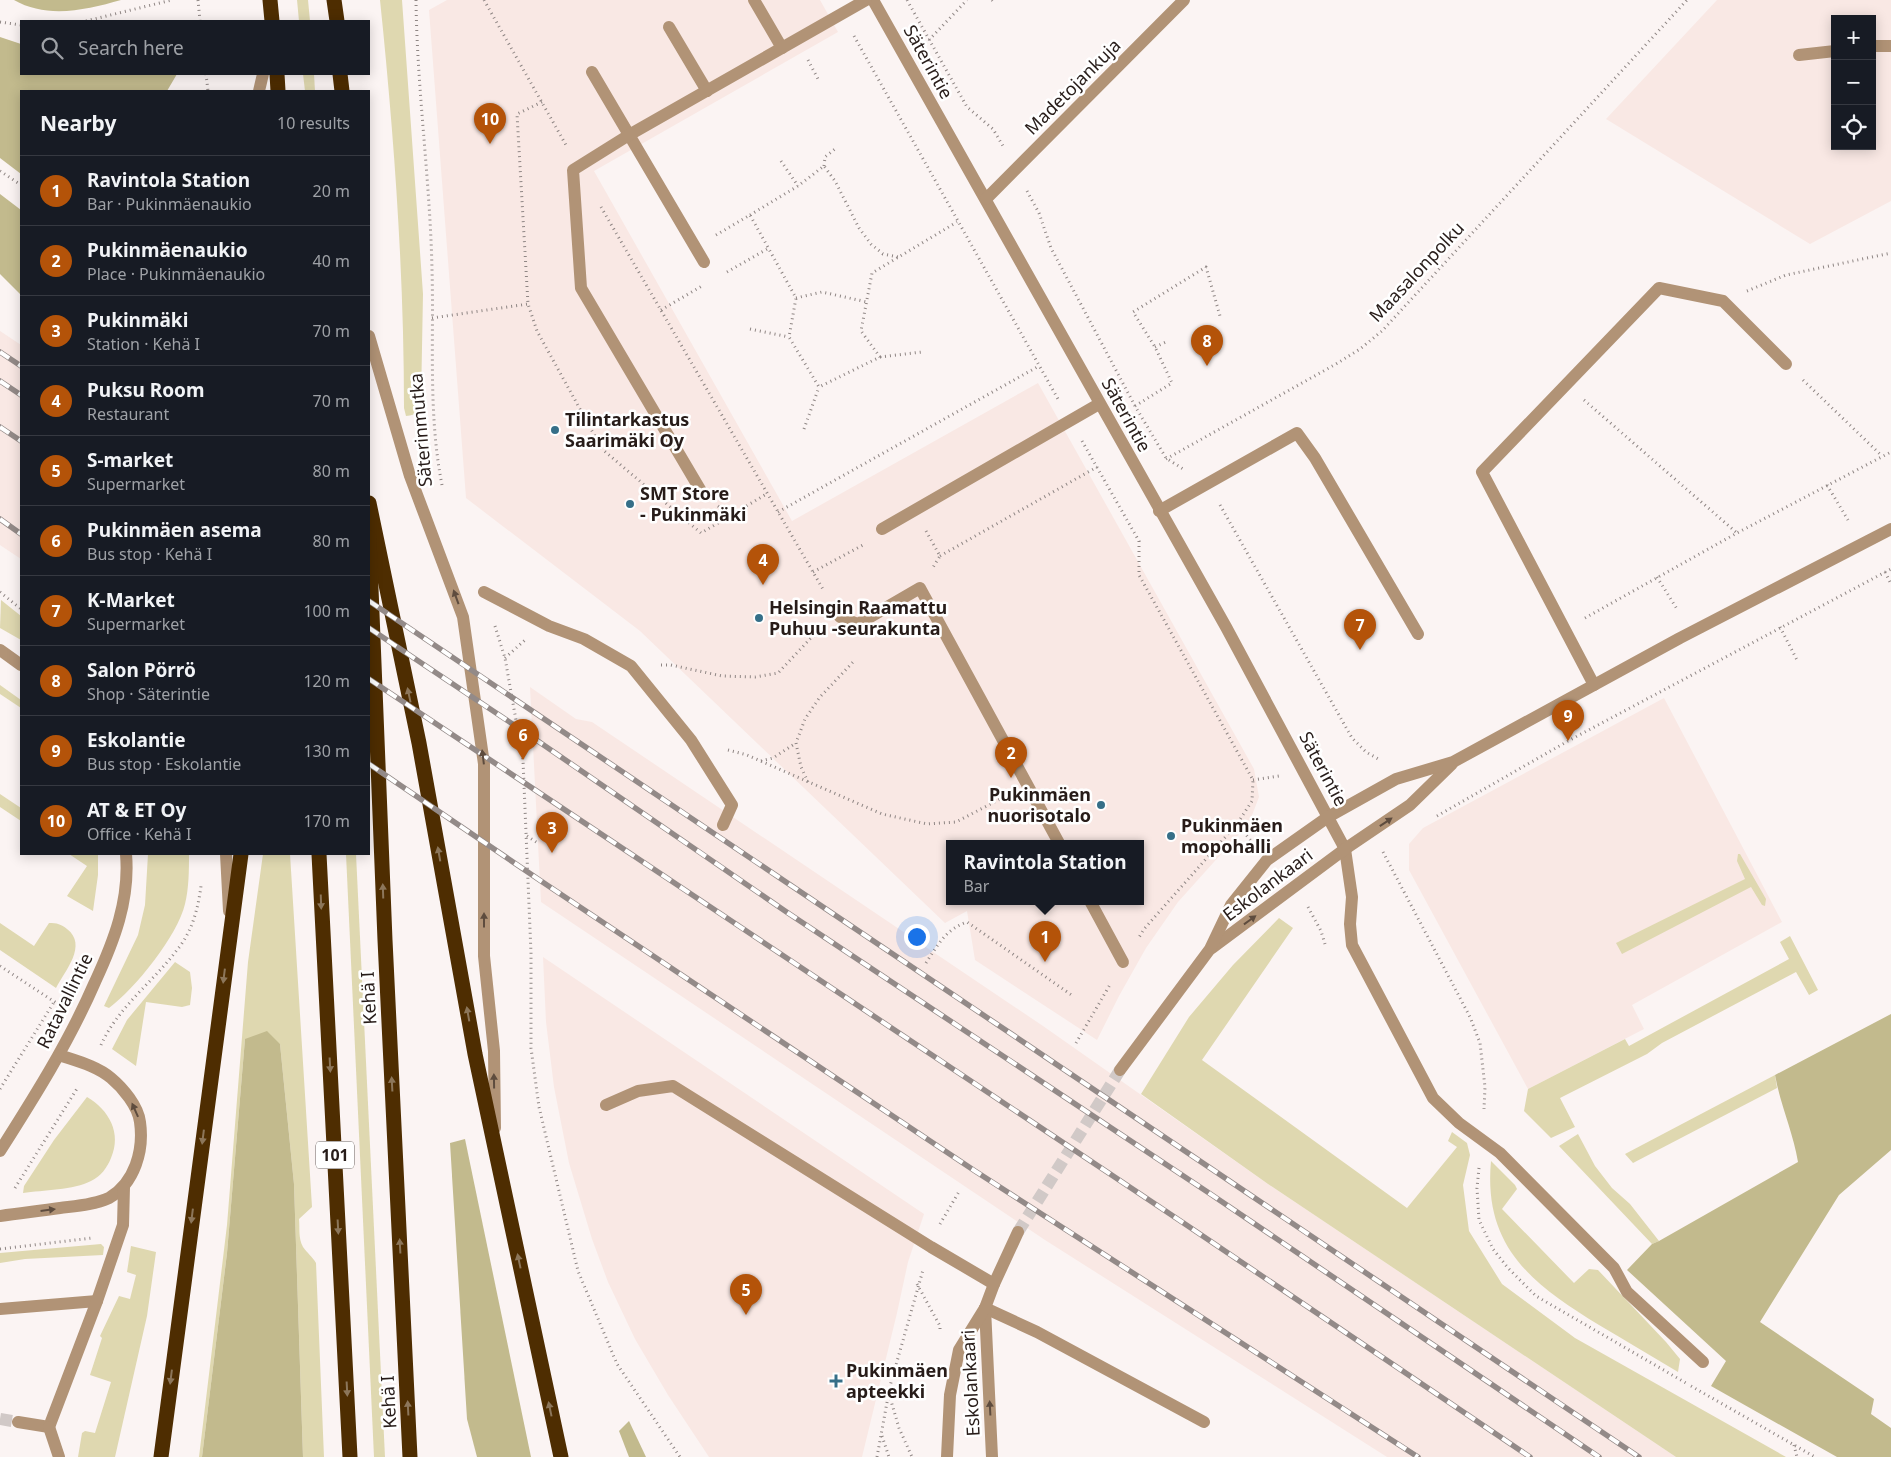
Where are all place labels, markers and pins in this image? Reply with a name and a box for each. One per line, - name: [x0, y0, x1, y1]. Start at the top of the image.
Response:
- pin: 10: [474, 103, 506, 144]
- pin: 8: [1191, 325, 1223, 366]
- place label: Tilintarkastus Saarimäki Oy: [565, 407, 689, 452]
- marker: Tilintarkastus Saarimäki Oy: [549, 424, 561, 436]
- place label: SMT Store - Pukinmäki: [640, 481, 746, 526]
- marker: SMT Store - Pukinmäki: [624, 498, 636, 510]
- pin: 4: [747, 544, 779, 585]
- place label: Helsingin Raamattu Puhuu -seurakunta: [769, 595, 947, 640]
- pin: 7: [1344, 609, 1376, 650]
- marker: Helsingin Raamattu Puhuu -seurakunta: [753, 612, 765, 624]
- pin: 9: [1552, 700, 1584, 741]
- pin: 6: [507, 719, 539, 760]
- pin: 2: [995, 737, 1027, 778]
- place label: Pukinmäen nuorisotalo: [987, 782, 1091, 827]
- marker: Pukinmäen nuorisotalo: [1095, 799, 1107, 811]
- pin: 3: [536, 812, 568, 853]
- place label: Pukinmäen mopohalli: [1181, 813, 1283, 858]
- marker: Pukinmäen mopohalli: [1165, 830, 1177, 842]
- pin: 1: [1029, 921, 1061, 962]
- pin: 5: [730, 1274, 762, 1315]
- place label: Pukinmäen apteekki: [846, 1358, 948, 1403]
- marker: Pukinmäen apteekki: [830, 1375, 842, 1387]

